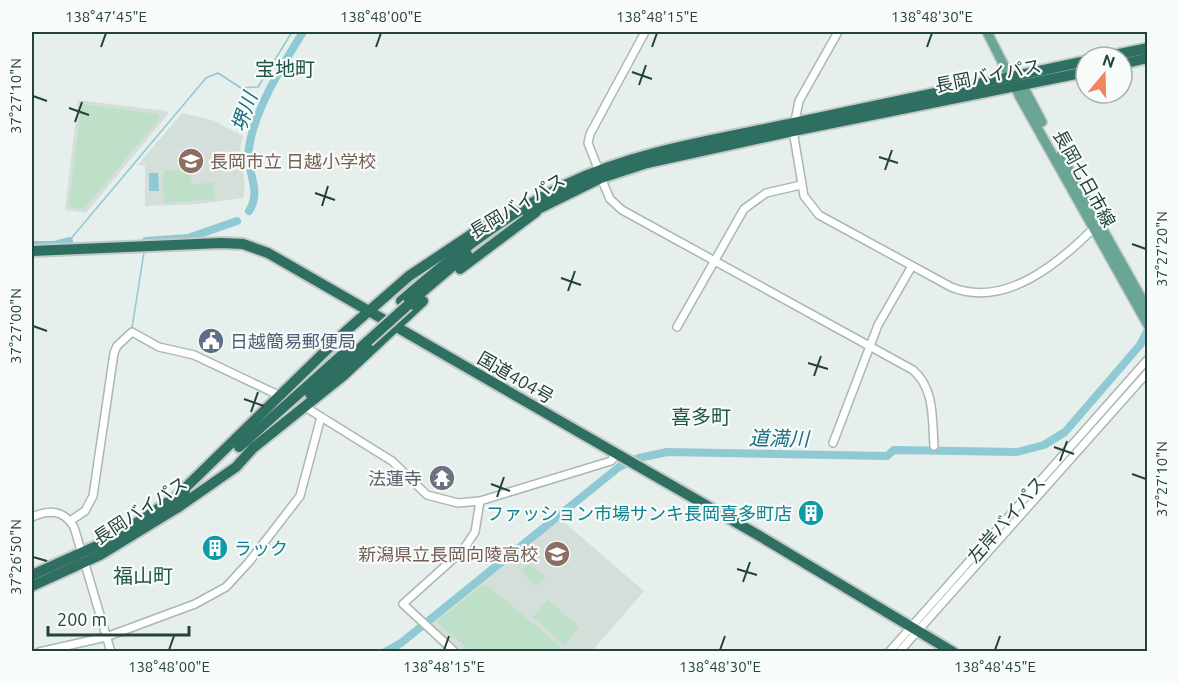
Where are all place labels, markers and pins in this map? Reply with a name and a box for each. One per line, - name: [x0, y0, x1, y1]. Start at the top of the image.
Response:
- school or university icon: 長岡市立 日越小学校: [176, 146, 206, 176]
- place label: 長岡市立 日越小学校: [210, 151, 376, 171]
- public building icon: 日越簡易郵便局: [196, 326, 226, 356]
- place label: 日越簡易郵便局: [230, 331, 356, 351]
- temple icon: 法蓮寺: [427, 463, 457, 493]
- place label: 法蓮寺: [368, 468, 422, 488]
- building icon: ファッション市場サンキ長岡喜多町店: [796, 498, 826, 528]
- place label: ファッション市場サンキ長岡喜多町店: [486, 503, 792, 523]
- building icon: ラック: [200, 533, 230, 563]
- place label: ラック: [234, 538, 288, 558]
- school or university icon: 新潟県立長岡向陵高校: [542, 539, 572, 569]
- place label: 新潟県立長岡向陵高校: [358, 544, 538, 564]

